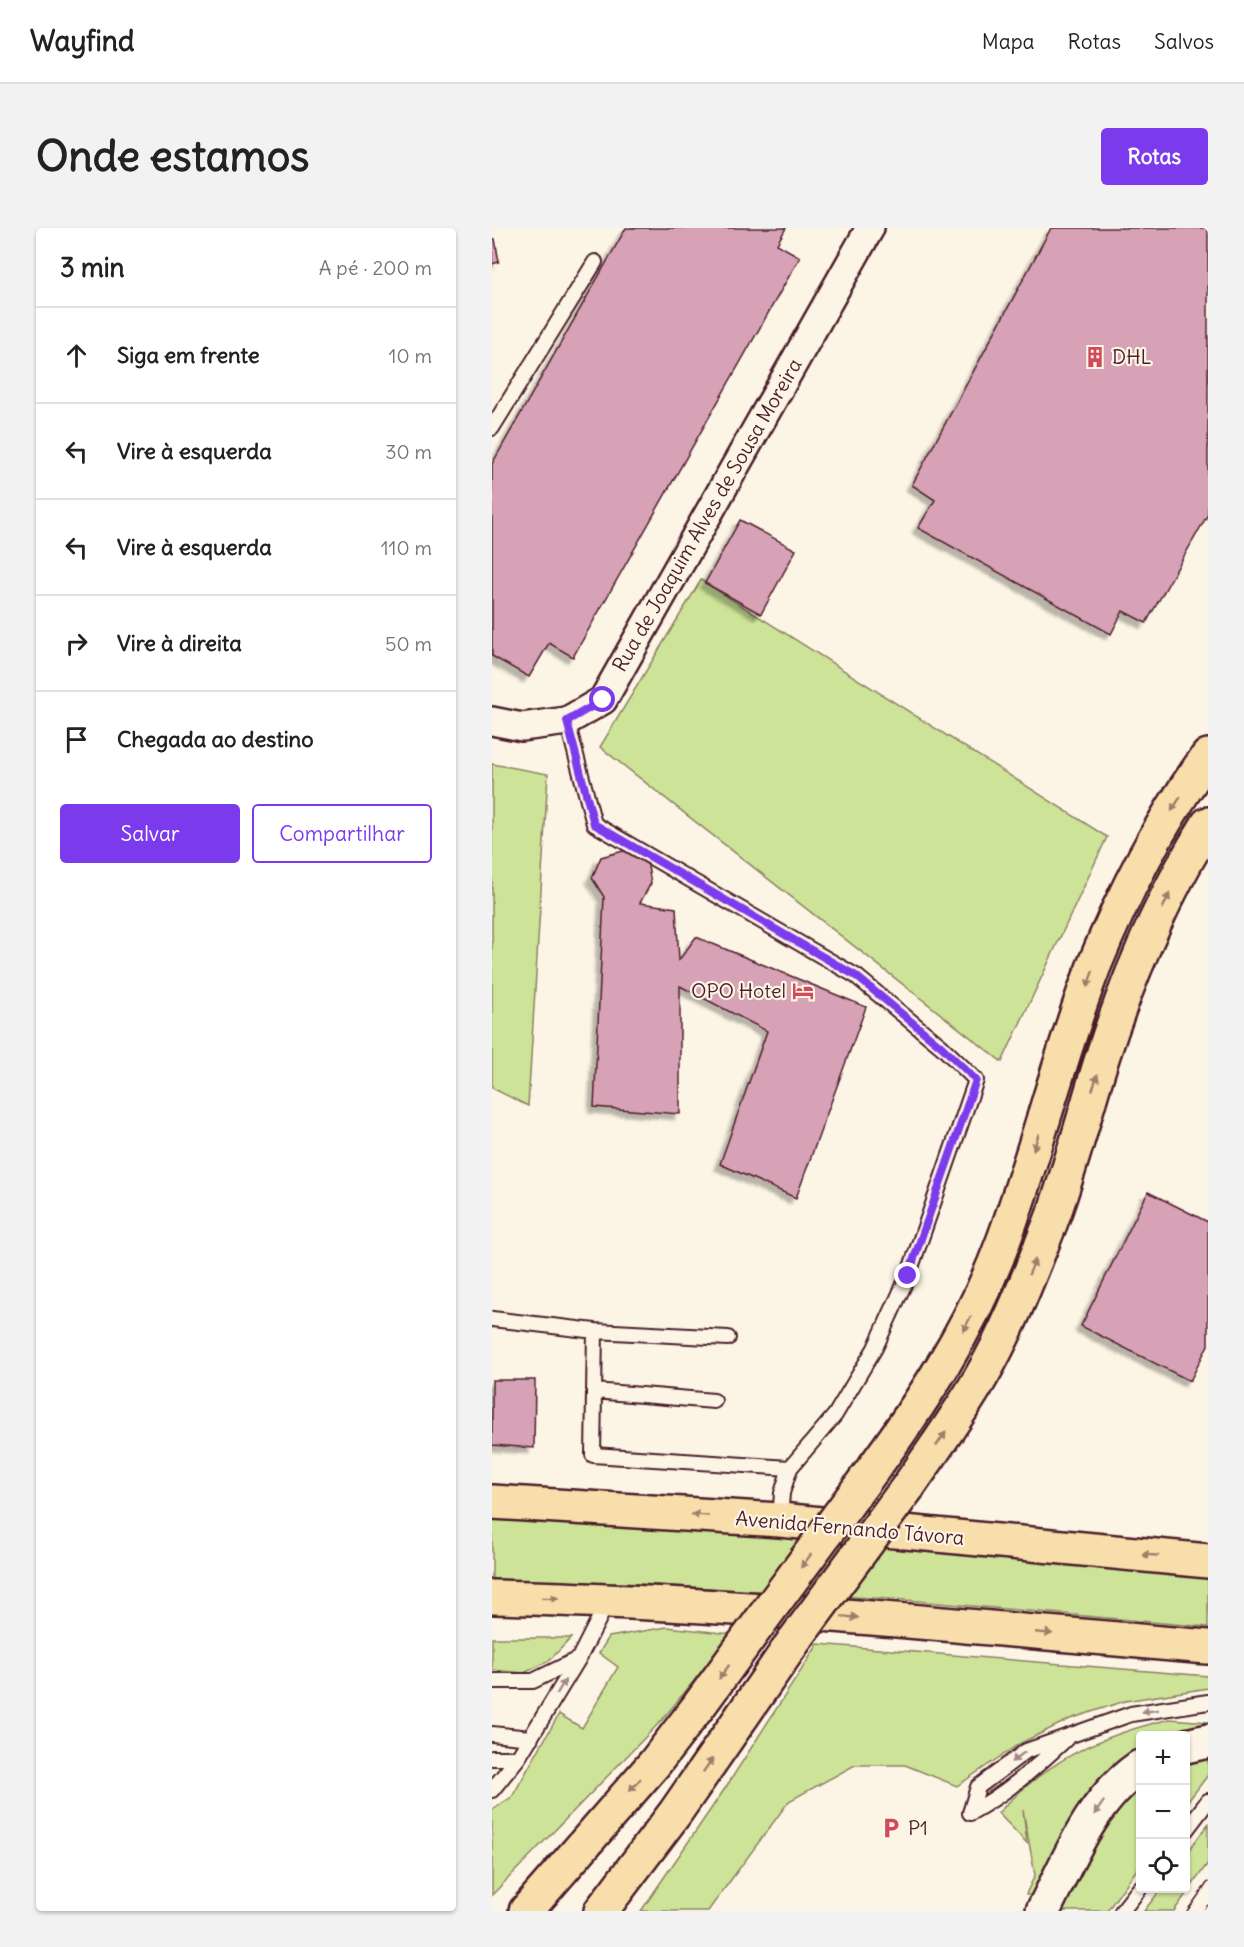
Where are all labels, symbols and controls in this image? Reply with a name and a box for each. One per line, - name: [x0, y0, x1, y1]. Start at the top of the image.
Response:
- text: Wayfind: [30, 23, 134, 59]
- text: Mapa: [982, 28, 1035, 55]
- text: Rotas: [1068, 28, 1121, 55]
- text: Salvos: [1154, 28, 1214, 55]
- button: Rotas: [1101, 128, 1208, 185]
- text: Onde estamos: [36, 130, 309, 182]
- text: 3 min: [60, 251, 125, 284]
- text: A pé · 200 m: [319, 255, 432, 280]
- icon: ahead: [60, 339, 93, 372]
- text: Siga em frente: [117, 341, 260, 369]
- text: 10 m: [389, 343, 432, 368]
- place label: DHL: [1112, 344, 1152, 369]
- building icon: DHL: [1083, 345, 1107, 369]
- street label: Rua de Joaquim Alves de Sousa Moreira: [606, 354, 807, 676]
- icon: left: [60, 435, 93, 468]
- text: Vire à esquerda: [117, 437, 272, 465]
- text: 30 m: [385, 439, 432, 464]
- icon: left: [60, 531, 93, 564]
- text: Vire à esquerda: [117, 533, 272, 561]
- text: 110 m: [381, 535, 432, 560]
- icon: right: [60, 627, 93, 660]
- text: Vire à direita: [117, 629, 242, 657]
- text: 50 m: [385, 631, 432, 656]
- route start: [589, 686, 615, 712]
- icon: arrive: [60, 723, 93, 756]
- text: Chegada ao destino: [117, 725, 314, 753]
- one-way arrow: [1170, 796, 1181, 813]
- button: Salvar: [60, 804, 240, 863]
- button: Compartilhar: [252, 804, 432, 863]
- one-way arrow: [1161, 892, 1170, 909]
- one-way arrow: [1084, 970, 1094, 988]
- place label: OPO Hotel: [691, 978, 786, 1003]
- hotel icon: OPO Hotel: [791, 979, 815, 1003]
- one-way arrow: [1091, 1073, 1100, 1091]
- one-way arrow: [1031, 1133, 1040, 1151]
- one-way arrow: [1027, 1257, 1037, 1275]
- route end: [894, 1262, 920, 1288]
- one-way arrow: [962, 1316, 972, 1333]
- one-way arrow: [935, 1431, 947, 1447]
- street label: Avenida Fernando Távora: [735, 1505, 965, 1550]
- one-way arrow: [691, 1511, 710, 1520]
- one-way arrow: [1140, 1550, 1159, 1560]
- one-way arrow: [800, 1553, 812, 1568]
- one-way arrow: [541, 1593, 560, 1603]
- one-way arrow: [840, 1612, 859, 1622]
- one-way arrow: [1035, 1629, 1054, 1638]
- one-way arrow: [718, 1664, 730, 1680]
- one-way arrow: [556, 1679, 567, 1695]
- one-way arrow: [1141, 1706, 1160, 1715]
- map controls: [1136, 1731, 1190, 1893]
- button: +: [1136, 1731, 1190, 1785]
- one-way arrow: [1011, 1751, 1027, 1763]
- one-way arrow: [702, 1758, 714, 1774]
- one-way arrow: [628, 1778, 642, 1793]
- button: −: [1136, 1785, 1190, 1839]
- one-way arrow: [1093, 1800, 1105, 1816]
- place label: P1: [908, 1815, 928, 1840]
- parking icon: P1: [879, 1816, 903, 1840]
- button: locate: [1136, 1839, 1190, 1893]

